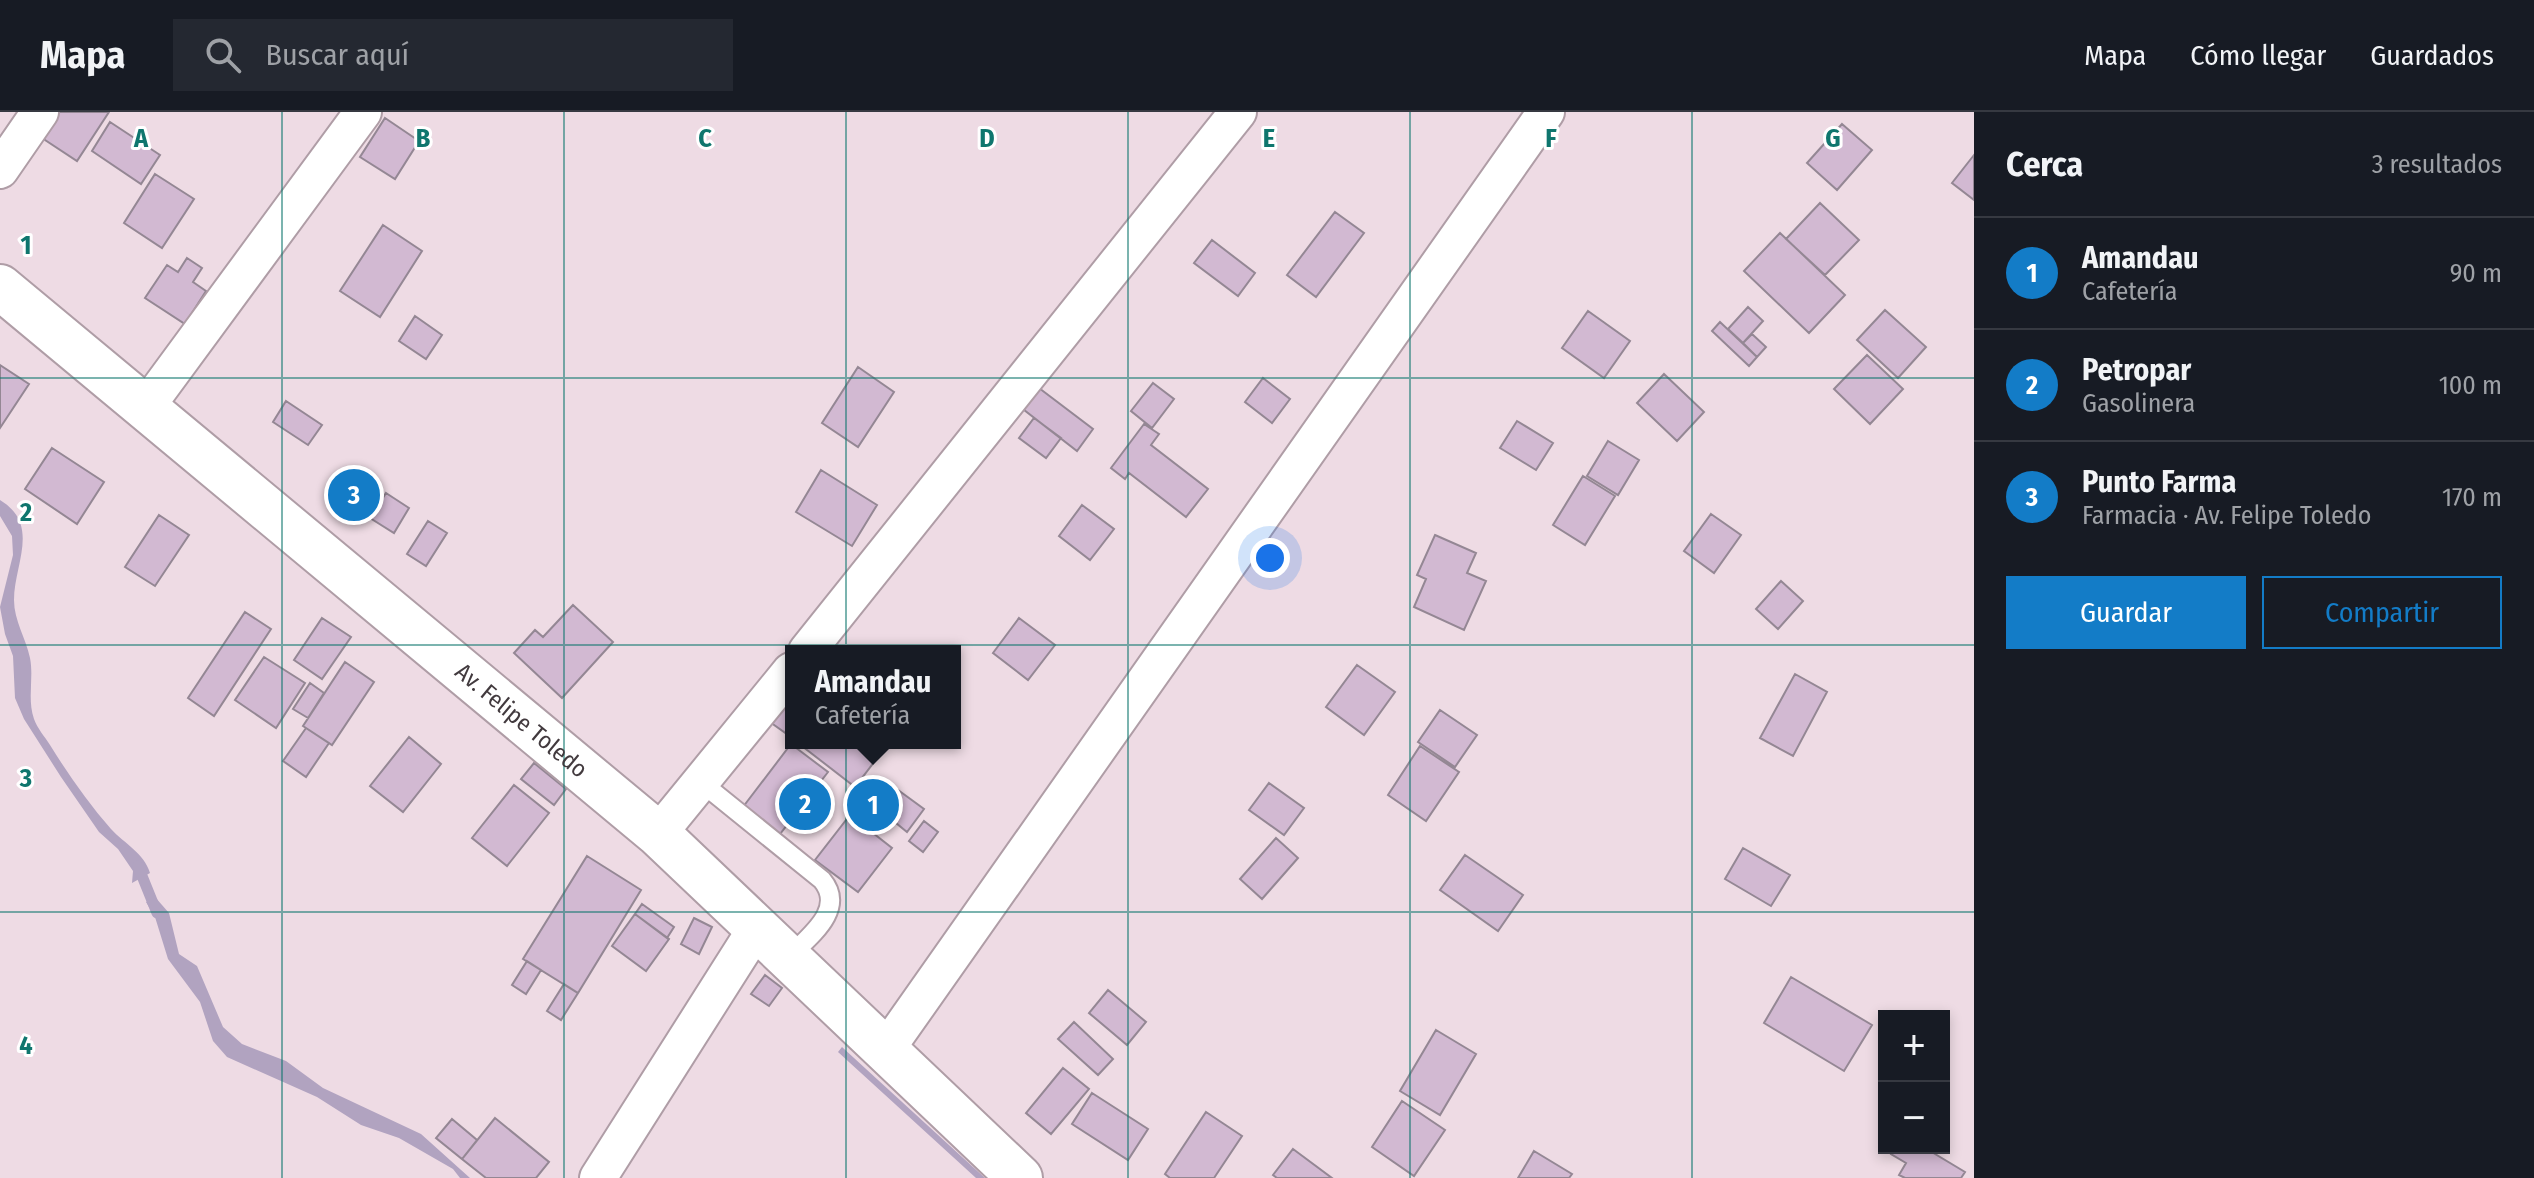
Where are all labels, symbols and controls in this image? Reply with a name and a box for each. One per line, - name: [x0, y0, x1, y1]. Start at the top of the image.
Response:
- search box: [173, 19, 733, 91]
- text: Mapa: [40, 32, 125, 78]
- icon: search: [201, 33, 245, 77]
- text: Buscar aquí: [265, 37, 409, 73]
- text: Mapa: [2084, 39, 2146, 72]
- text: Cómo llegar: [2190, 39, 2326, 72]
- text: Guardados: [2370, 39, 2494, 72]
- text: A: [133, 123, 149, 154]
- text: B: [416, 123, 431, 154]
- text: C: [698, 123, 712, 154]
- text: D: [979, 123, 995, 154]
- text: E: [1263, 123, 1275, 154]
- text: F: [1545, 123, 1557, 154]
- text: G: [1825, 123, 1841, 154]
- text: Cerca: [2006, 144, 2083, 185]
- text: 3 resultados: [2372, 149, 2502, 180]
- text: 1: [21, 230, 32, 261]
- text: Amandau: [2082, 240, 2199, 276]
- text: 1: [2027, 258, 2038, 289]
- text: 90 m: [2450, 258, 2502, 289]
- text: Cafetería: [2082, 276, 2178, 307]
- text: Petropar: [2082, 352, 2191, 388]
- text: 2: [2026, 370, 2038, 401]
- text: 100 m: [2439, 370, 2502, 401]
- text: Gasolinera: [2082, 388, 2195, 419]
- text: Punto Farma: [2082, 464, 2236, 500]
- pin: 3: [328, 465, 380, 525]
- text: 3: [2026, 482, 2038, 513]
- text: 170 m: [2442, 482, 2502, 513]
- text: 2: [19, 497, 32, 528]
- text: Farmacia · Av. Felipe Toledo: [2082, 500, 2371, 531]
- your location: [1250, 538, 1290, 578]
- button: Guardar: [2006, 576, 2246, 649]
- button: Compartir: [2262, 576, 2502, 649]
- popup: [785, 645, 961, 749]
- street label: Av. Felipe Toledo: [450, 657, 593, 783]
- text: Amandau: [815, 664, 931, 700]
- text: Cafetería: [815, 700, 910, 731]
- text: 3: [19, 763, 32, 794]
- pin: 2: [779, 774, 831, 834]
- pin: 1: [847, 775, 899, 835]
- map controls: [1878, 1010, 1950, 1154]
- button: +: [1878, 1010, 1950, 1082]
- text: 4: [19, 1030, 33, 1061]
- button: −: [1878, 1082, 1950, 1154]

